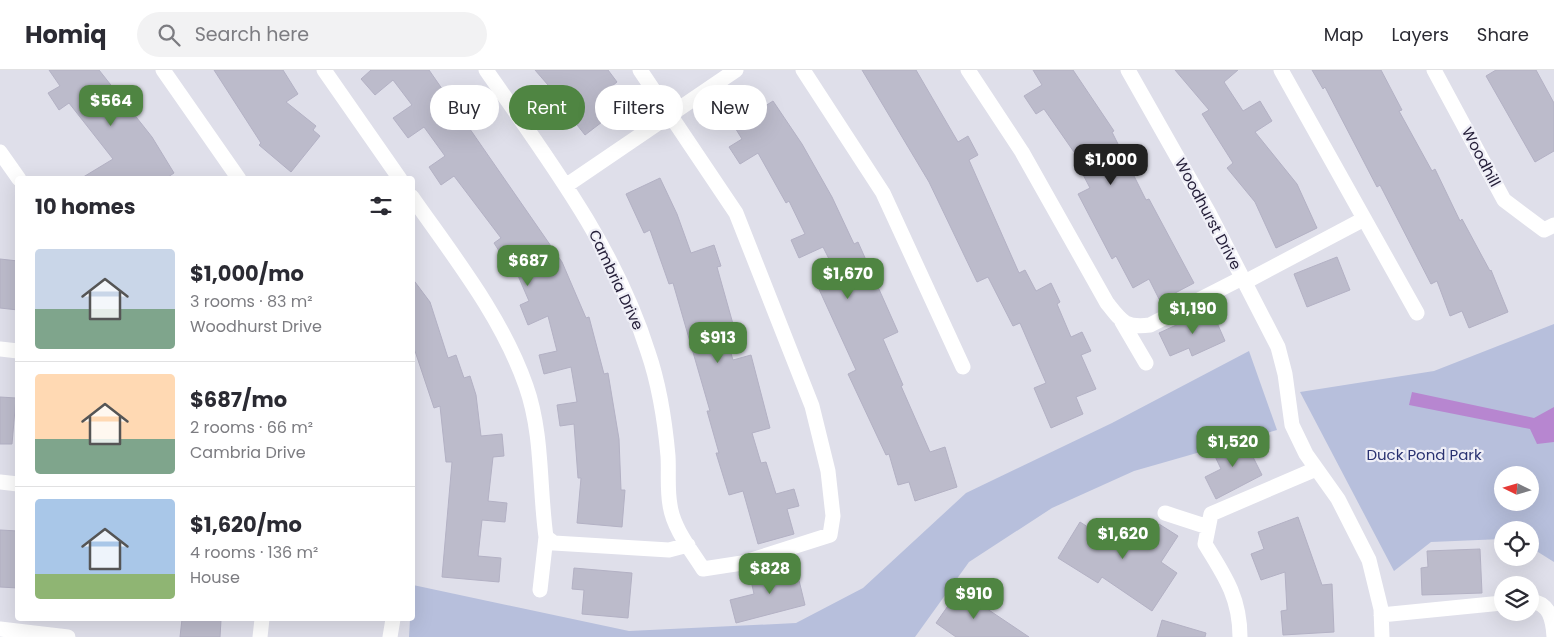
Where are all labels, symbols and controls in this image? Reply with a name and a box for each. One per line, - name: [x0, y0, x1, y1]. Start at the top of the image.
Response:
- search box: [137, 12, 487, 57]
- text: Homiq: [25, 18, 107, 51]
- icon: search: [155, 21, 183, 49]
- text: Search here: [195, 21, 309, 48]
- text: Map: [1324, 22, 1364, 47]
- text: Layers: [1392, 22, 1449, 47]
- text: Share: [1477, 22, 1529, 47]
- pin: $564: [81, 85, 141, 127]
- chip: Buy: [430, 85, 499, 130]
- chip: Rent: [509, 85, 585, 130]
- chip: Filters: [595, 85, 683, 130]
- chip: New: [693, 85, 767, 130]
- text: $564: [90, 89, 132, 112]
- street label: Woodhill: [1457, 123, 1506, 190]
- pin: $1,000: [1070, 144, 1152, 186]
- text: $1,000: [1085, 148, 1137, 171]
- street label: Woodhurst Drive: [1170, 154, 1247, 273]
- text: 10 homes: [35, 192, 135, 221]
- icon: filters: [367, 192, 395, 220]
- street label: Cambria Drive: [584, 226, 649, 333]
- pin: $687: [498, 244, 558, 287]
- text: $687: [508, 249, 548, 272]
- pin: $1,670: [807, 258, 889, 300]
- text: $1,000/mo: [190, 259, 304, 288]
- text: $1,670: [823, 262, 873, 285]
- icon: home: [75, 269, 135, 329]
- text: 3 rooms · 83 m²: [190, 290, 312, 313]
- pin: $1,190: [1152, 292, 1234, 335]
- text: $1,190: [1169, 297, 1217, 320]
- text: Woodhurst Drive: [190, 315, 322, 338]
- pin: $913: [688, 322, 748, 364]
- text: $913: [700, 326, 736, 349]
- text: $687/mo: [190, 385, 287, 414]
- icon: home: [75, 394, 135, 454]
- text: 2 rooms · 66 m²: [190, 416, 313, 439]
- pin: $1,520: [1192, 426, 1274, 468]
- text: $1,520: [1207, 430, 1259, 453]
- text: Cambria Drive: [190, 441, 306, 464]
- park label: Duck Pond Park: [1366, 444, 1482, 465]
- north arrow: [1494, 466, 1539, 511]
- map controls: [1494, 466, 1539, 621]
- text: $1,620/mo: [190, 510, 302, 539]
- pin: $1,620: [1082, 518, 1164, 560]
- icon: home: [75, 519, 135, 579]
- button: locate: [1494, 521, 1539, 566]
- text: $1,620: [1098, 522, 1148, 545]
- text: 4 rooms · 136 m²: [190, 541, 318, 564]
- pin: $828: [740, 552, 800, 595]
- text: $828: [750, 557, 790, 580]
- text: House: [190, 566, 240, 589]
- button: layers: [1494, 576, 1539, 621]
- pin: $910: [944, 578, 1004, 620]
- text: $910: [956, 582, 992, 605]

